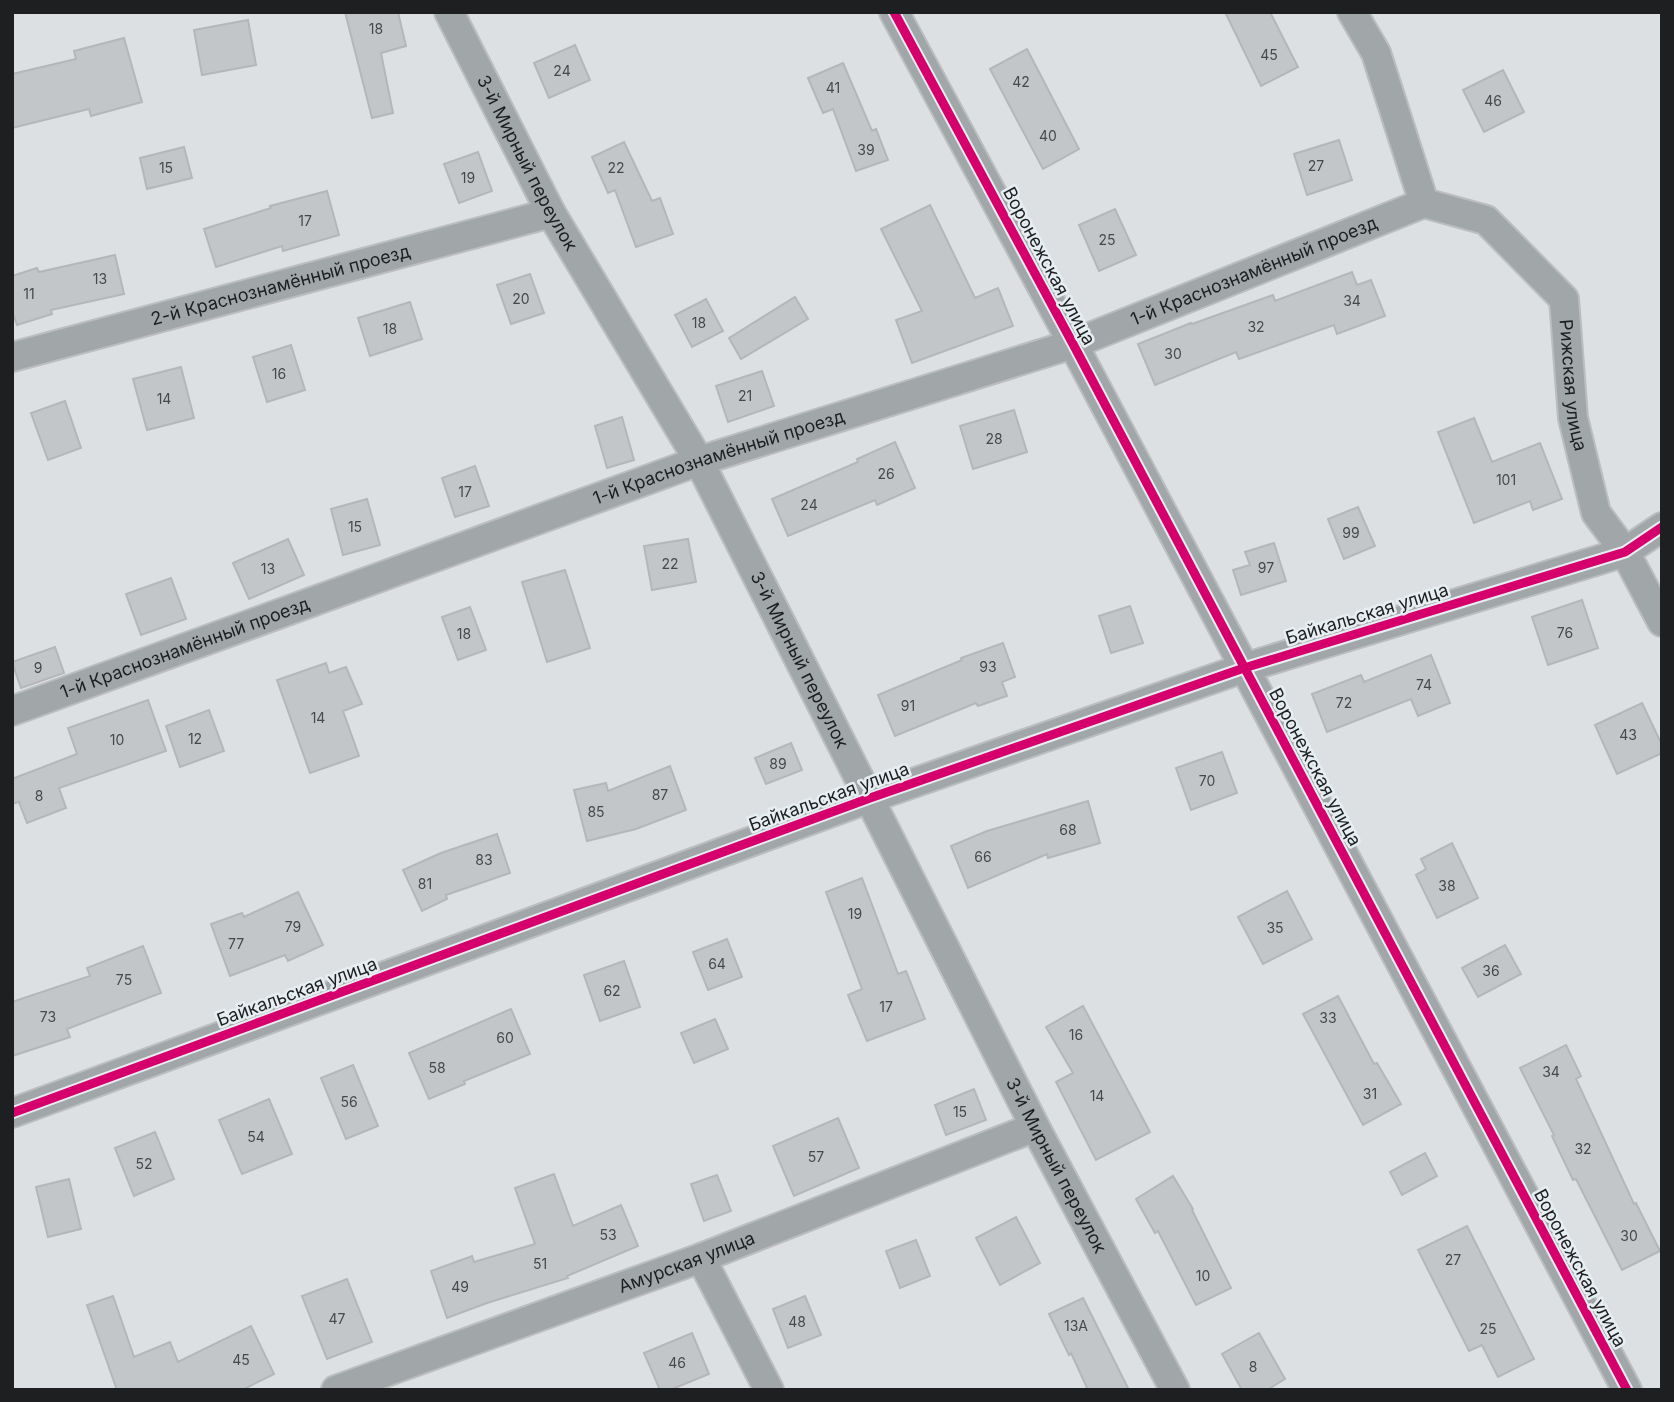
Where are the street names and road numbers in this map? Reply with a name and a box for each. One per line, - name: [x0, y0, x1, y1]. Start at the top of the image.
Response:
- street label: 3-й Мирный переулок: [473, 72, 582, 255]
- street label: Воронежская улица: [999, 183, 1100, 348]
- street label: 1-й Краснознамённый проезд: [1127, 212, 1380, 330]
- street label: 2-й Краснознамённый проезд: [148, 240, 412, 329]
- street label: Рижская улица: [1556, 318, 1592, 453]
- street label: 1-й Краснознамённый проезд: [590, 405, 847, 509]
- street label: 3-й Мирный переулок: [746, 568, 853, 752]
- street label: Байкальская улица: [1283, 579, 1451, 648]
- street label: 1-й Краснознамённый проезд: [57, 593, 312, 703]
- street label: Воронежская улица: [1265, 684, 1366, 849]
- street label: Байкальская улица: [746, 758, 912, 835]
- street label: Байкальская улица: [214, 953, 380, 1030]
- street label: 3-й Мирный переулок: [1002, 1074, 1111, 1257]
- street label: Воронежская улица: [1530, 1185, 1631, 1350]
- street label: Амурская улица: [615, 1227, 758, 1297]

